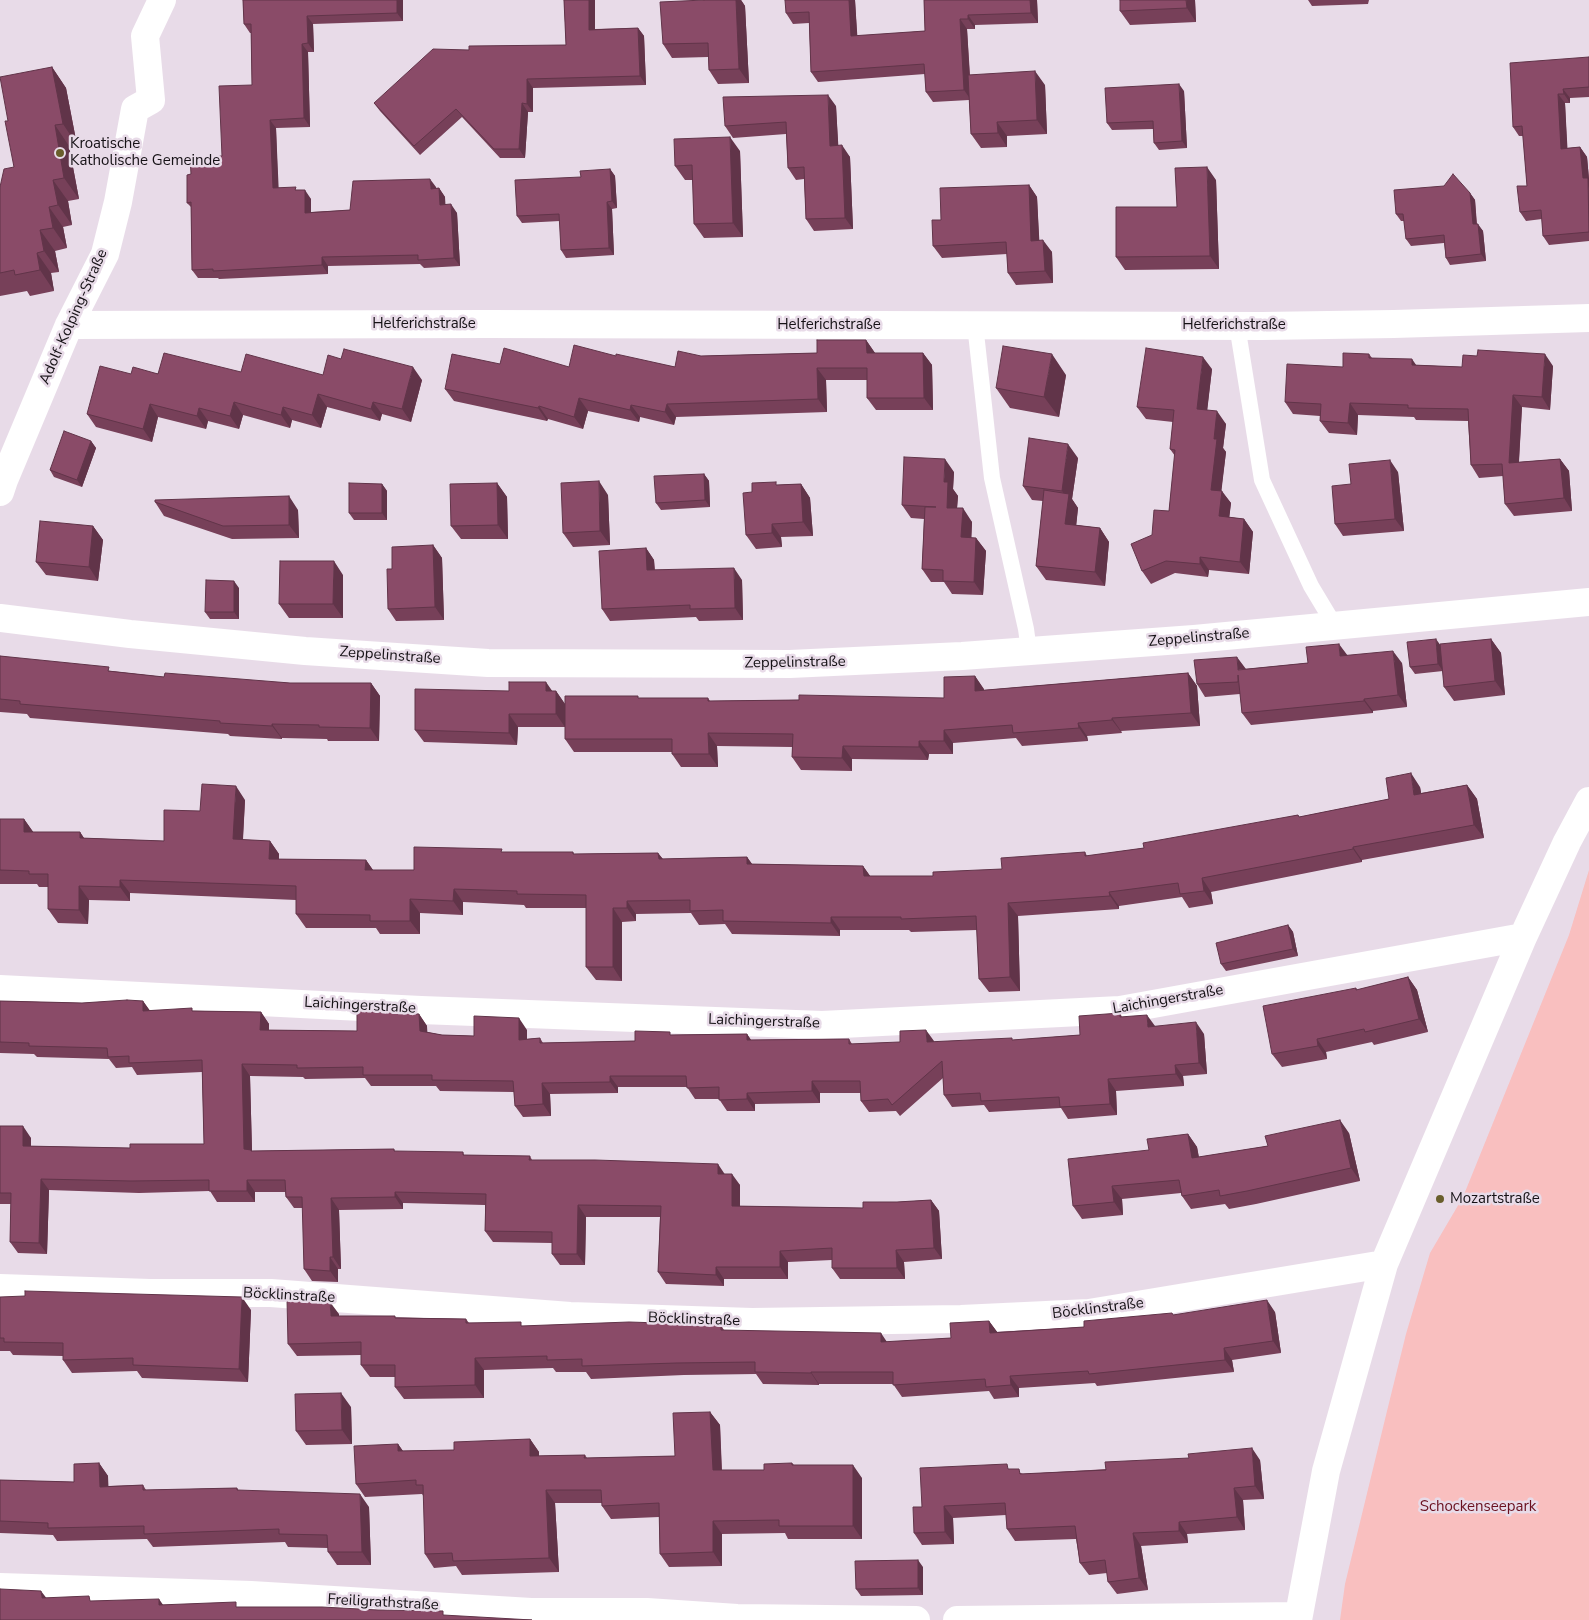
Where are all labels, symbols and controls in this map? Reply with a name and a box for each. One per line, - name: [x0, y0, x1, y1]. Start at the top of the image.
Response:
- place label: Kroatische Katholische Gemeinde: [70, 135, 220, 170]
- marker: Kroatische Katholische Gemeinde: [54, 147, 66, 159]
- street label: Adolf-Kolping-Straße: [36, 247, 112, 387]
- street label: Helferichstraße: [372, 315, 476, 333]
- street label: Helferichstraße: [777, 316, 881, 334]
- street label: Helferichstraße: [1182, 316, 1286, 334]
- street label: Zeppelinstraße: [1148, 625, 1250, 651]
- street label: Zeppelinstraße: [339, 643, 441, 669]
- street label: Zeppelinstraße: [744, 653, 846, 673]
- street label: Laichingerstraße: [1111, 981, 1225, 1019]
- street label: Laichingerstraße: [304, 994, 416, 1018]
- street label: Laichingerstraße: [708, 1011, 820, 1033]
- place label: Mozartstraße: [1450, 1190, 1540, 1208]
- marker: Mozartstraße: [1434, 1193, 1446, 1205]
- street label: Böcklinstraße: [242, 1285, 336, 1307]
- street label: Böcklinstraße: [1051, 1294, 1145, 1324]
- street label: Böcklinstraße: [648, 1309, 740, 1331]
- park label: Schockenseepark: [1420, 1498, 1536, 1516]
- street label: Freiligrathstraße: [327, 1591, 439, 1615]

